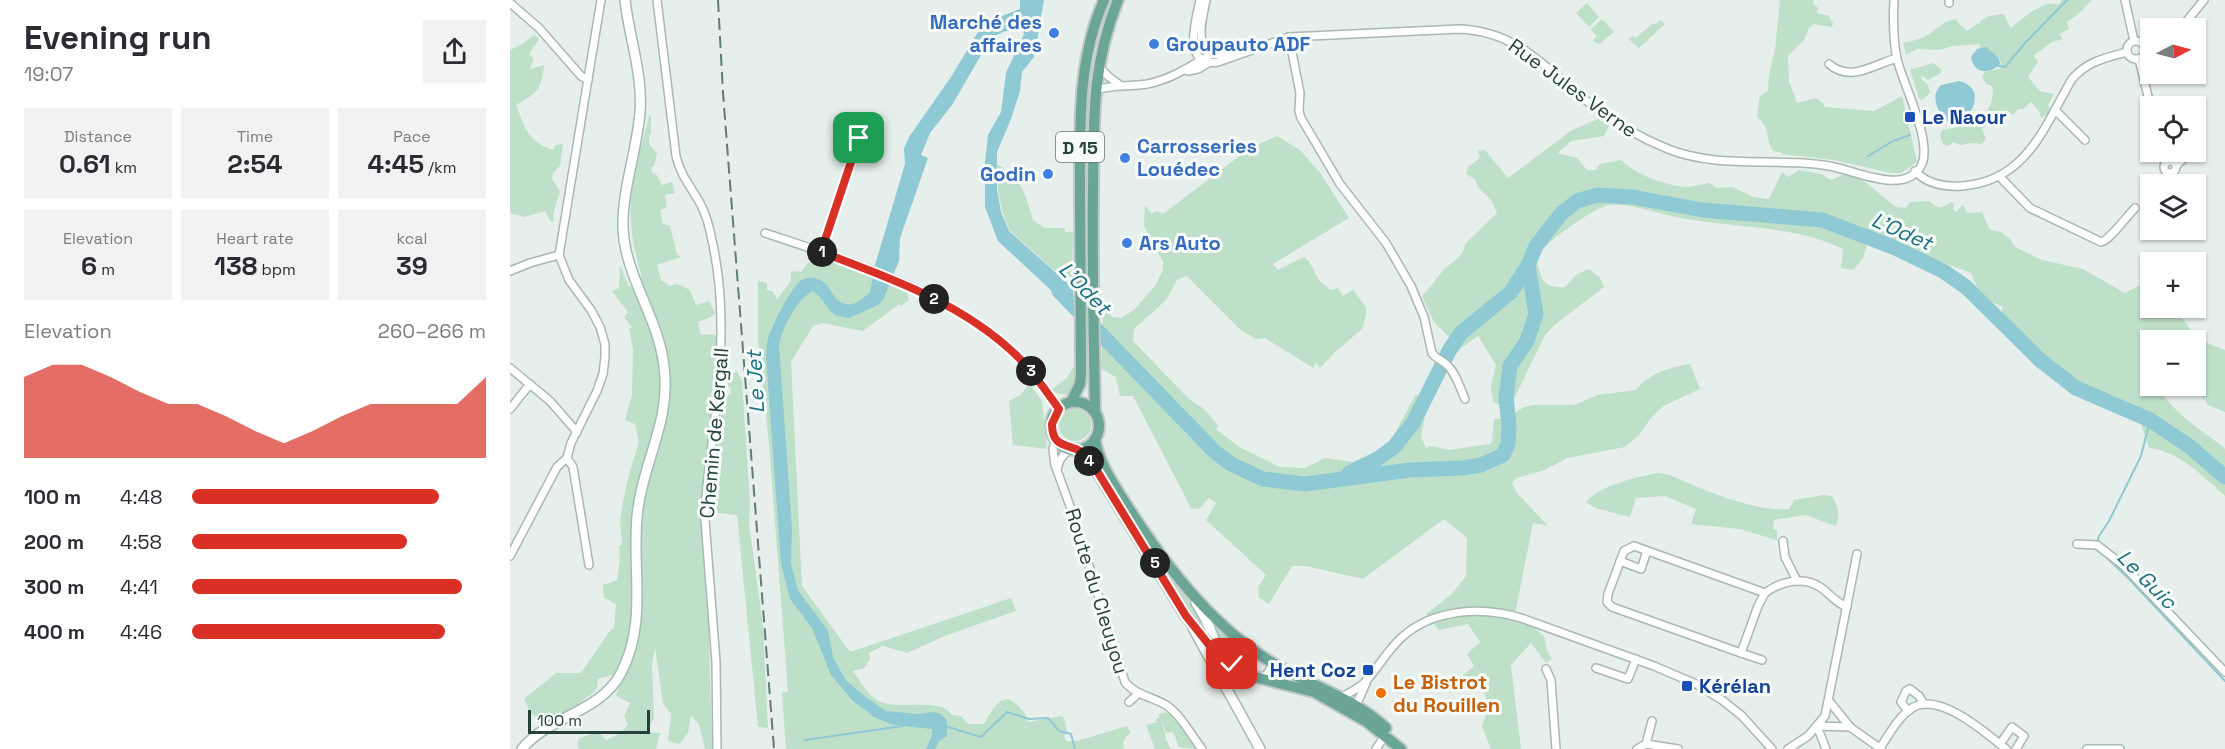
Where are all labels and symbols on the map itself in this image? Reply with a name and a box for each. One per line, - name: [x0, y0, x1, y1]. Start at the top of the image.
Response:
- place label: Marché des affaires: [930, 9, 1042, 58]
- north arrow: [2140, 18, 2206, 84]
- marker: Marché des affaires: [1047, 26, 1061, 40]
- place label: Groupauto ADF: [1166, 31, 1311, 57]
- street label: Rue Jules Verne: [1504, 33, 1642, 143]
- marker: Groupauto ADF: [1147, 37, 1161, 51]
- place label: Le Naour: [1922, 104, 2007, 130]
- marker: Le Naour: [1903, 110, 1917, 124]
- pin: [833, 112, 884, 163]
- road number: D 15: [1056, 132, 1104, 162]
- place label: Carrosseries Louédec: [1137, 133, 1257, 182]
- marker: Carrosseries Louédec: [1118, 151, 1132, 165]
- place label: Godin: [980, 161, 1036, 187]
- marker: Godin: [1041, 167, 1055, 181]
- water label: L'Odet: [1867, 206, 1939, 257]
- place label: Ars Auto: [1139, 230, 1221, 256]
- marker: Ars Auto: [1120, 236, 1134, 250]
- pin: 1: [807, 237, 837, 267]
- water label: L'Odet: [1053, 256, 1118, 322]
- pin: 2: [919, 284, 949, 314]
- street label: Chemin de Kergall: [694, 347, 734, 519]
- water label: Le Jet: [740, 348, 770, 414]
- pin: 3: [1016, 356, 1046, 386]
- pin: 4: [1074, 446, 1104, 476]
- street label: Route du Cleuyou: [1059, 505, 1135, 677]
- water label: Le Guic: [2111, 543, 2184, 616]
- pin: 5: [1140, 548, 1170, 578]
- pin: [1206, 638, 1257, 689]
- place label: Hent Coz: [1270, 657, 1356, 683]
- marker: Hent Coz: [1361, 663, 1375, 677]
- place label: Le Bistrot du Rouillen: [1393, 669, 1500, 718]
- place label: Kérélan: [1699, 673, 1771, 699]
- marker: Kérélan: [1680, 679, 1694, 693]
- marker: Le Bistrot du Rouillen: [1374, 686, 1388, 700]
- scale bar: [528, 707, 650, 734]

